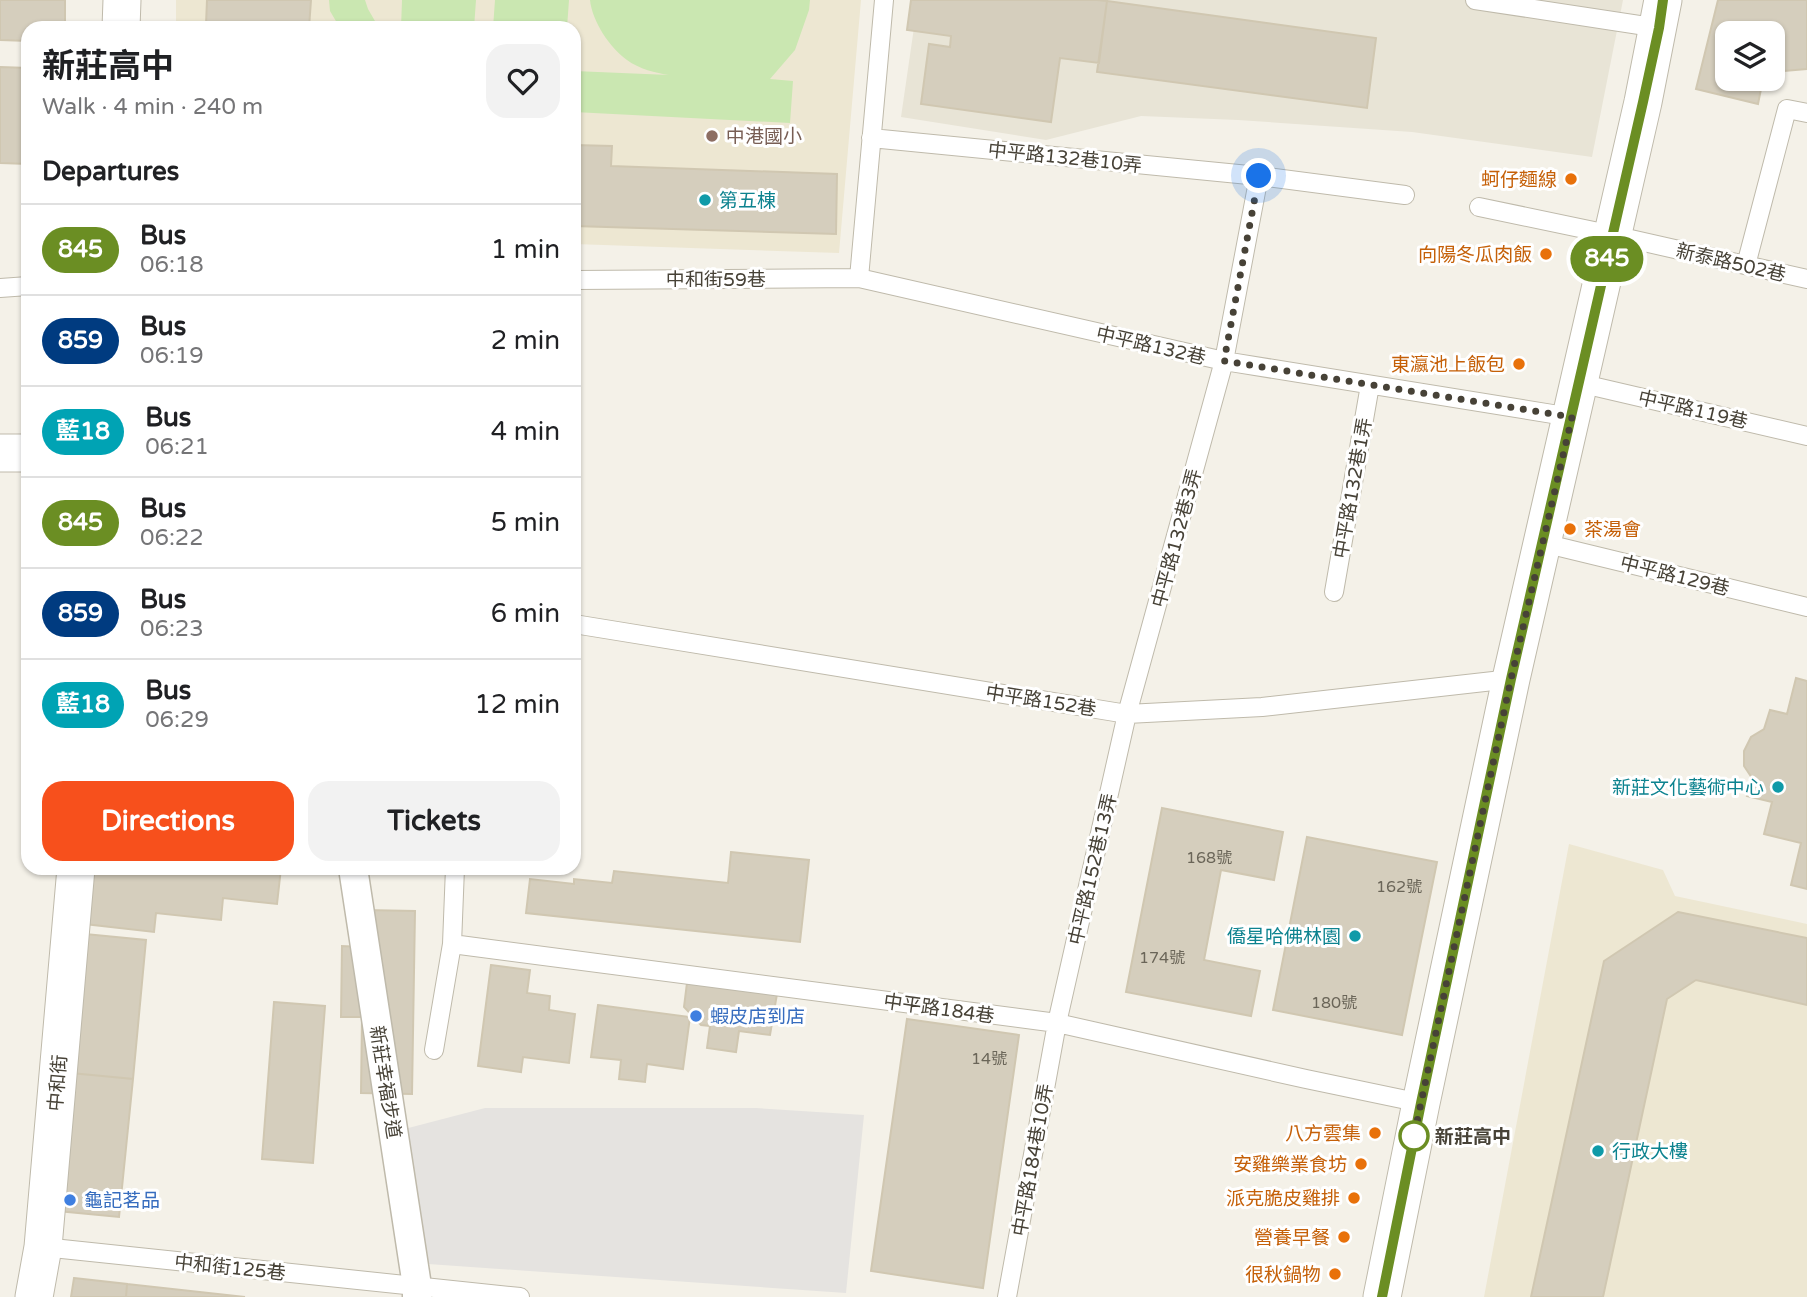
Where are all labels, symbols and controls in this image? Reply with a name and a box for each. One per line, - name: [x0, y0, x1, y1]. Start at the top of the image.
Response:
- map controls: [1715, 21, 1785, 91]
- button: layers: [1715, 21, 1785, 91]
- button: heart: [486, 44, 560, 118]
- text: 新莊高中: [42, 47, 174, 86]
- text: Walk · 4 min · 240 m: [42, 93, 263, 121]
- place label: 中港國小: [726, 126, 802, 148]
- marker: 中港國小: [704, 128, 720, 144]
- street label: 中平路132巷10弄: [987, 139, 1143, 177]
- text: Departures: [42, 156, 179, 187]
- your location: [1241, 158, 1276, 193]
- place label: 蚵仔麵線: [1481, 169, 1557, 191]
- marker: 蚵仔麵線: [1563, 171, 1579, 187]
- place label: 第五棟: [719, 190, 776, 212]
- marker: 第五棟: [697, 192, 713, 208]
- text: Bus: [140, 220, 186, 251]
- text: 1 min: [491, 234, 560, 265]
- text: 845: [58, 235, 103, 264]
- line badge: 845: [1567, 236, 1647, 282]
- street label: 新泰路502巷: [1674, 240, 1788, 286]
- place label: 向陽冬瓜肉飯: [1418, 244, 1532, 266]
- text: 845: [1584, 244, 1630, 273]
- marker: 向陽冬瓜肉飯: [1538, 246, 1554, 262]
- text: 06:18: [140, 251, 204, 279]
- street label: 中和街59巷: [666, 269, 766, 291]
- text: Bus: [140, 311, 186, 342]
- street label: 中平路132巷: [1094, 323, 1208, 369]
- text: 2 min: [491, 325, 560, 356]
- text: 859: [58, 326, 103, 355]
- text: 06:19: [140, 342, 204, 370]
- place label: 東瀛池上飯包: [1391, 354, 1505, 376]
- marker: 東瀛池上飯包: [1511, 356, 1527, 372]
- street label: 中平路119巷: [1636, 387, 1750, 433]
- text: Bus: [145, 402, 191, 433]
- text: 4 min: [491, 416, 560, 447]
- street label: 中平路132巷1弄: [1330, 416, 1376, 560]
- text: 藍18: [56, 417, 110, 446]
- text: 06:21: [145, 433, 209, 461]
- street label: 中平路132巷3弄: [1148, 466, 1206, 610]
- text: Bus: [140, 493, 186, 524]
- text: 5 min: [491, 507, 560, 538]
- text: 845: [58, 508, 103, 537]
- place label: 茶湯會: [1584, 519, 1641, 541]
- marker: 茶湯會: [1562, 521, 1578, 537]
- text: 06:22: [140, 524, 204, 552]
- street label: 中平路129巷: [1618, 552, 1732, 600]
- text: Bus: [140, 584, 186, 615]
- text: 6 min: [491, 598, 560, 629]
- text: 859: [58, 599, 103, 628]
- text: 06:23: [140, 615, 204, 643]
- text: Bus: [145, 675, 191, 706]
- street label: 中平路152巷: [984, 681, 1098, 721]
- text: 12 min: [474, 689, 560, 720]
- text: 藍18: [56, 690, 110, 719]
- text: 06:29: [145, 706, 209, 734]
- place label: 新莊文化藝術中心: [1612, 777, 1764, 799]
- marker: 新莊文化藝術中心: [1770, 779, 1786, 795]
- button: Directions: [42, 781, 294, 861]
- button: Tickets: [308, 781, 560, 861]
- street label: 中平路152巷13弄: [1065, 791, 1121, 947]
- house number: 168號: [1186, 848, 1232, 868]
- house number: 162號: [1376, 877, 1422, 897]
- place label: 僑星哈佛林園: [1227, 926, 1341, 948]
- marker: 僑星哈佛林園: [1347, 928, 1363, 944]
- house number: 174號: [1139, 948, 1185, 968]
- street label: 中平路184巷: [882, 990, 996, 1028]
- house number: 180號: [1311, 993, 1357, 1013]
- place label: 蝦皮店到店: [710, 1006, 805, 1028]
- marker: 蝦皮店到店: [688, 1008, 704, 1024]
- street label: 新莊幸福步道: [365, 1024, 405, 1140]
- house number: 14號: [971, 1049, 1007, 1069]
- street label: 中和街: [45, 1054, 71, 1112]
- street label: 中平路184巷10弄: [1009, 1082, 1057, 1238]
- marker: 新莊高中: [1399, 1121, 1429, 1151]
- place label: 八方雲集: [1285, 1123, 1361, 1145]
- marker: 八方雲集: [1367, 1125, 1383, 1141]
- place label: 新莊高中: [1435, 1126, 1511, 1148]
- place label: 行政大樓: [1612, 1141, 1688, 1163]
- marker: 行政大樓: [1590, 1143, 1606, 1159]
- place label: 安雞樂業食坊: [1233, 1154, 1347, 1176]
- marker: 安雞樂業食坊: [1353, 1156, 1369, 1172]
- place label: 派克脆皮雞排: [1226, 1188, 1340, 1210]
- place label: 龜記茗品: [84, 1190, 160, 1212]
- marker: 派克脆皮雞排: [1346, 1190, 1362, 1206]
- marker: 龜記茗品: [62, 1192, 78, 1208]
- place label: 營養早餐: [1254, 1227, 1330, 1249]
- marker: 營養早餐: [1336, 1229, 1352, 1245]
- street label: 中和街125巷: [173, 1251, 287, 1285]
- place label: 很秋鍋物: [1245, 1264, 1321, 1286]
- marker: 很秋鍋物: [1327, 1266, 1343, 1282]

